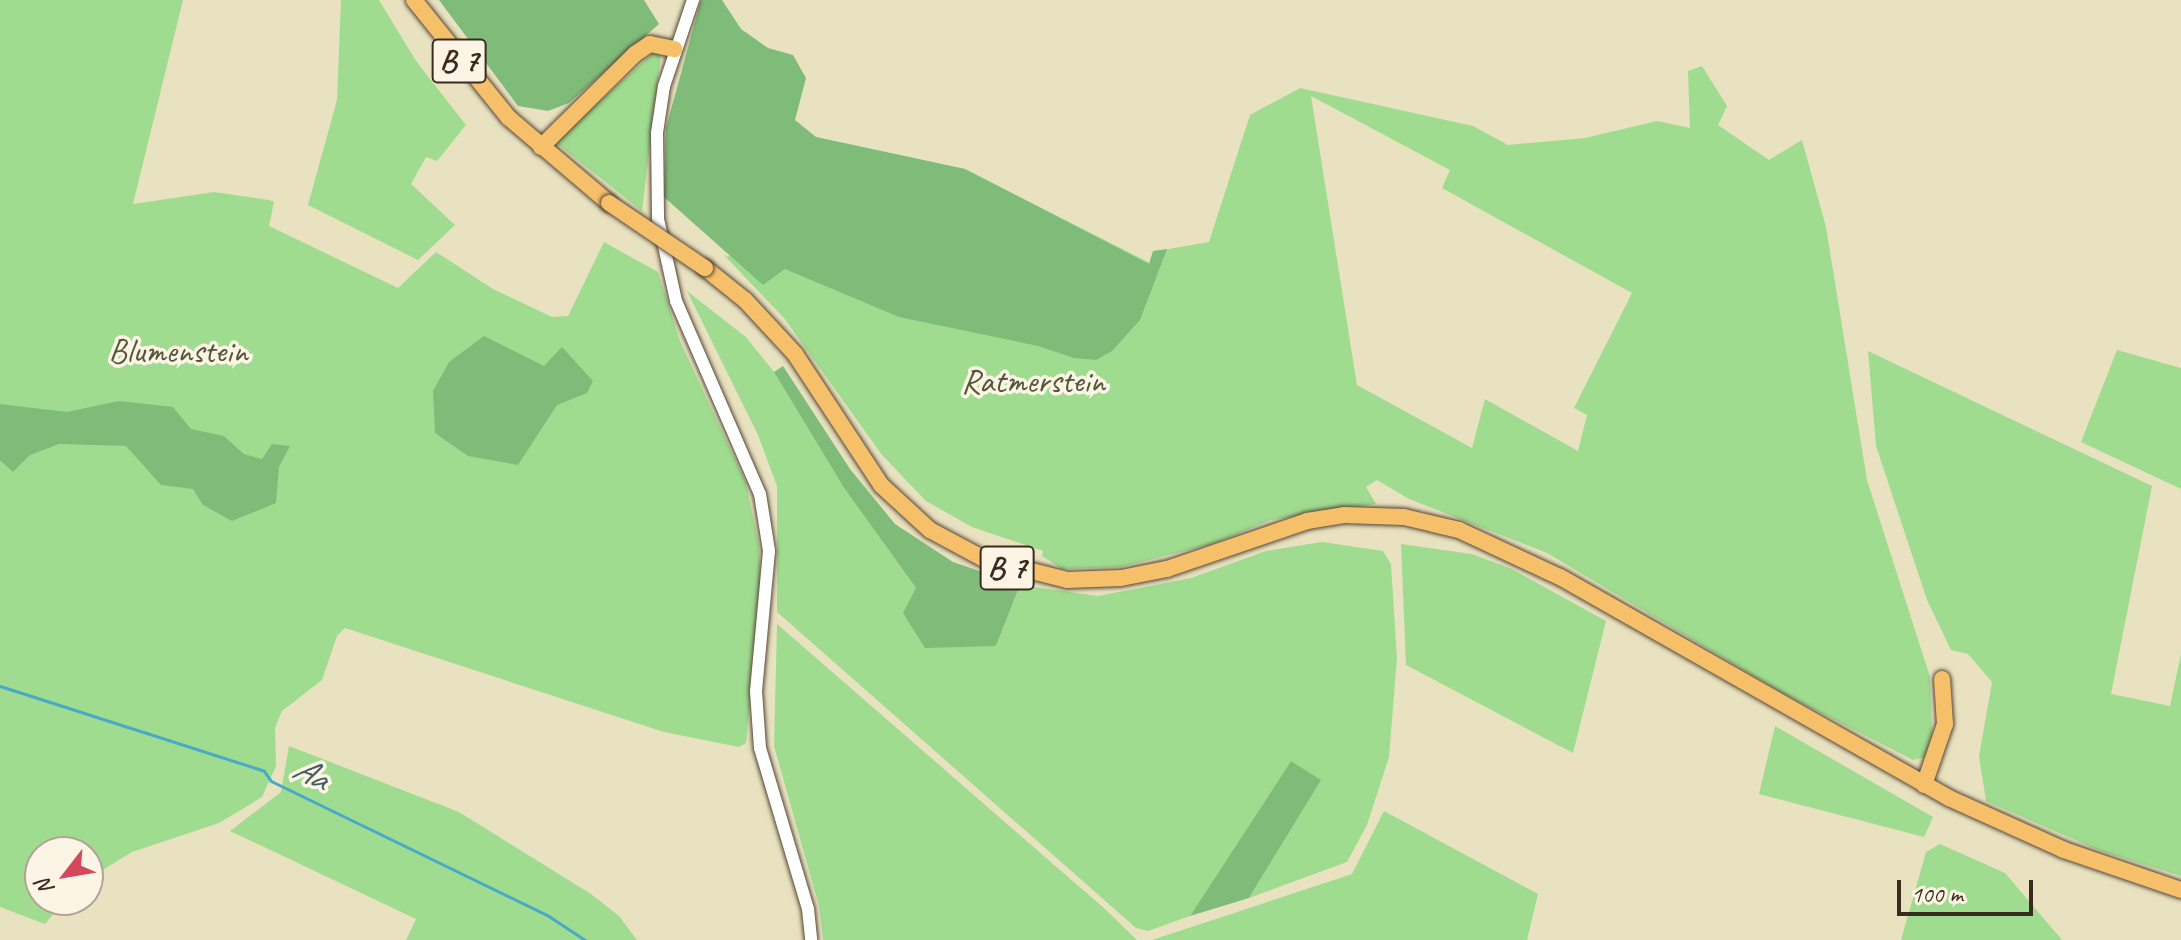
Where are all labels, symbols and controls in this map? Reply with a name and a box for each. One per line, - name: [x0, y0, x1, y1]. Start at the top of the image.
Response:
- road number: B 7: [431, 33, 487, 89]
- park label: Blumenstein: [108, 331, 248, 371]
- park label: Ratmerstein: [961, 361, 1105, 401]
- road number: B 7: [979, 540, 1035, 596]
- water label: Aa: [286, 746, 336, 800]
- north arrow: [24, 836, 104, 916]
- scale bar: [1901, 864, 2037, 914]
- text: N: [30, 874, 61, 900]
- text: 100 m: [1911, 879, 1963, 909]

